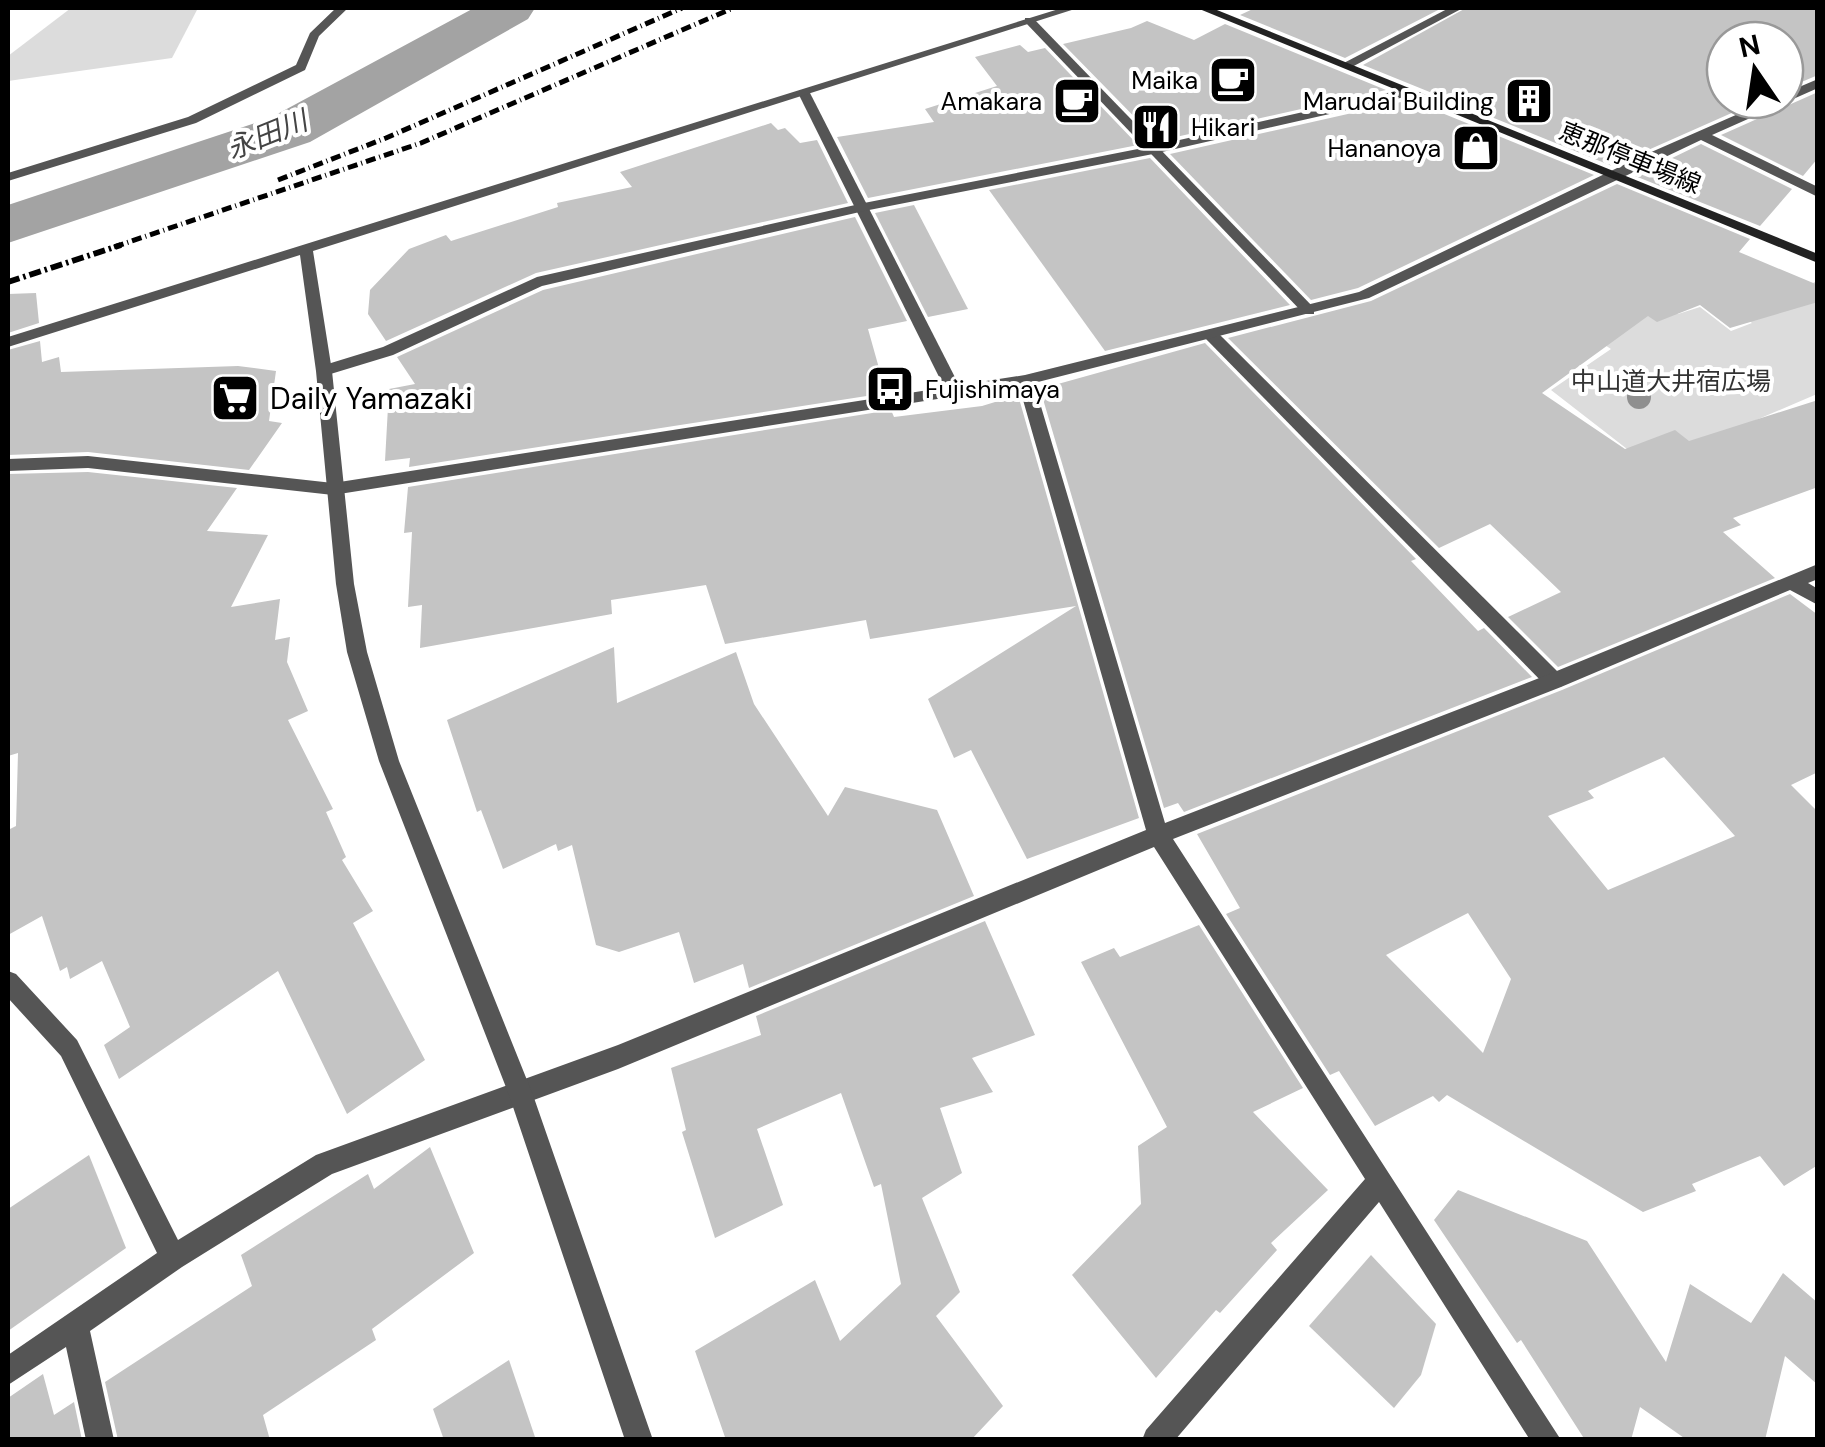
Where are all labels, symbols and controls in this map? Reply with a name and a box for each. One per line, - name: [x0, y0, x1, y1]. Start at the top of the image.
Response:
- north arrow: [1705, 20, 1805, 120]
- text: N: [1735, 26, 1764, 66]
- cafe icon: Maika: [1207, 54, 1259, 106]
- place label: Maika: [1131, 64, 1198, 97]
- cafe icon: Amakara: [1051, 75, 1103, 127]
- building icon: Marudai Building: [1503, 75, 1555, 127]
- place label: Amakara: [941, 85, 1042, 118]
- place label: Marudai Building: [1303, 85, 1494, 118]
- water label: 永田川: [221, 101, 316, 168]
- restaurant icon: Hikari: [1130, 101, 1182, 153]
- place label: Hikari: [1191, 111, 1255, 144]
- street label: 恵那停車場線: [1554, 115, 1706, 201]
- shop icon: Hananoya: [1450, 122, 1502, 174]
- place label: Hananoya: [1328, 132, 1441, 165]
- bus stop icon: Fujishimaya: [864, 363, 916, 415]
- park label: 中山道大井宿広場: [1571, 365, 1771, 398]
- supermarket icon: Daily Yamazaki: [209, 372, 261, 424]
- place label: Fujishimaya: [925, 373, 1060, 406]
- place label: Daily Yamazaki: [270, 379, 472, 418]

